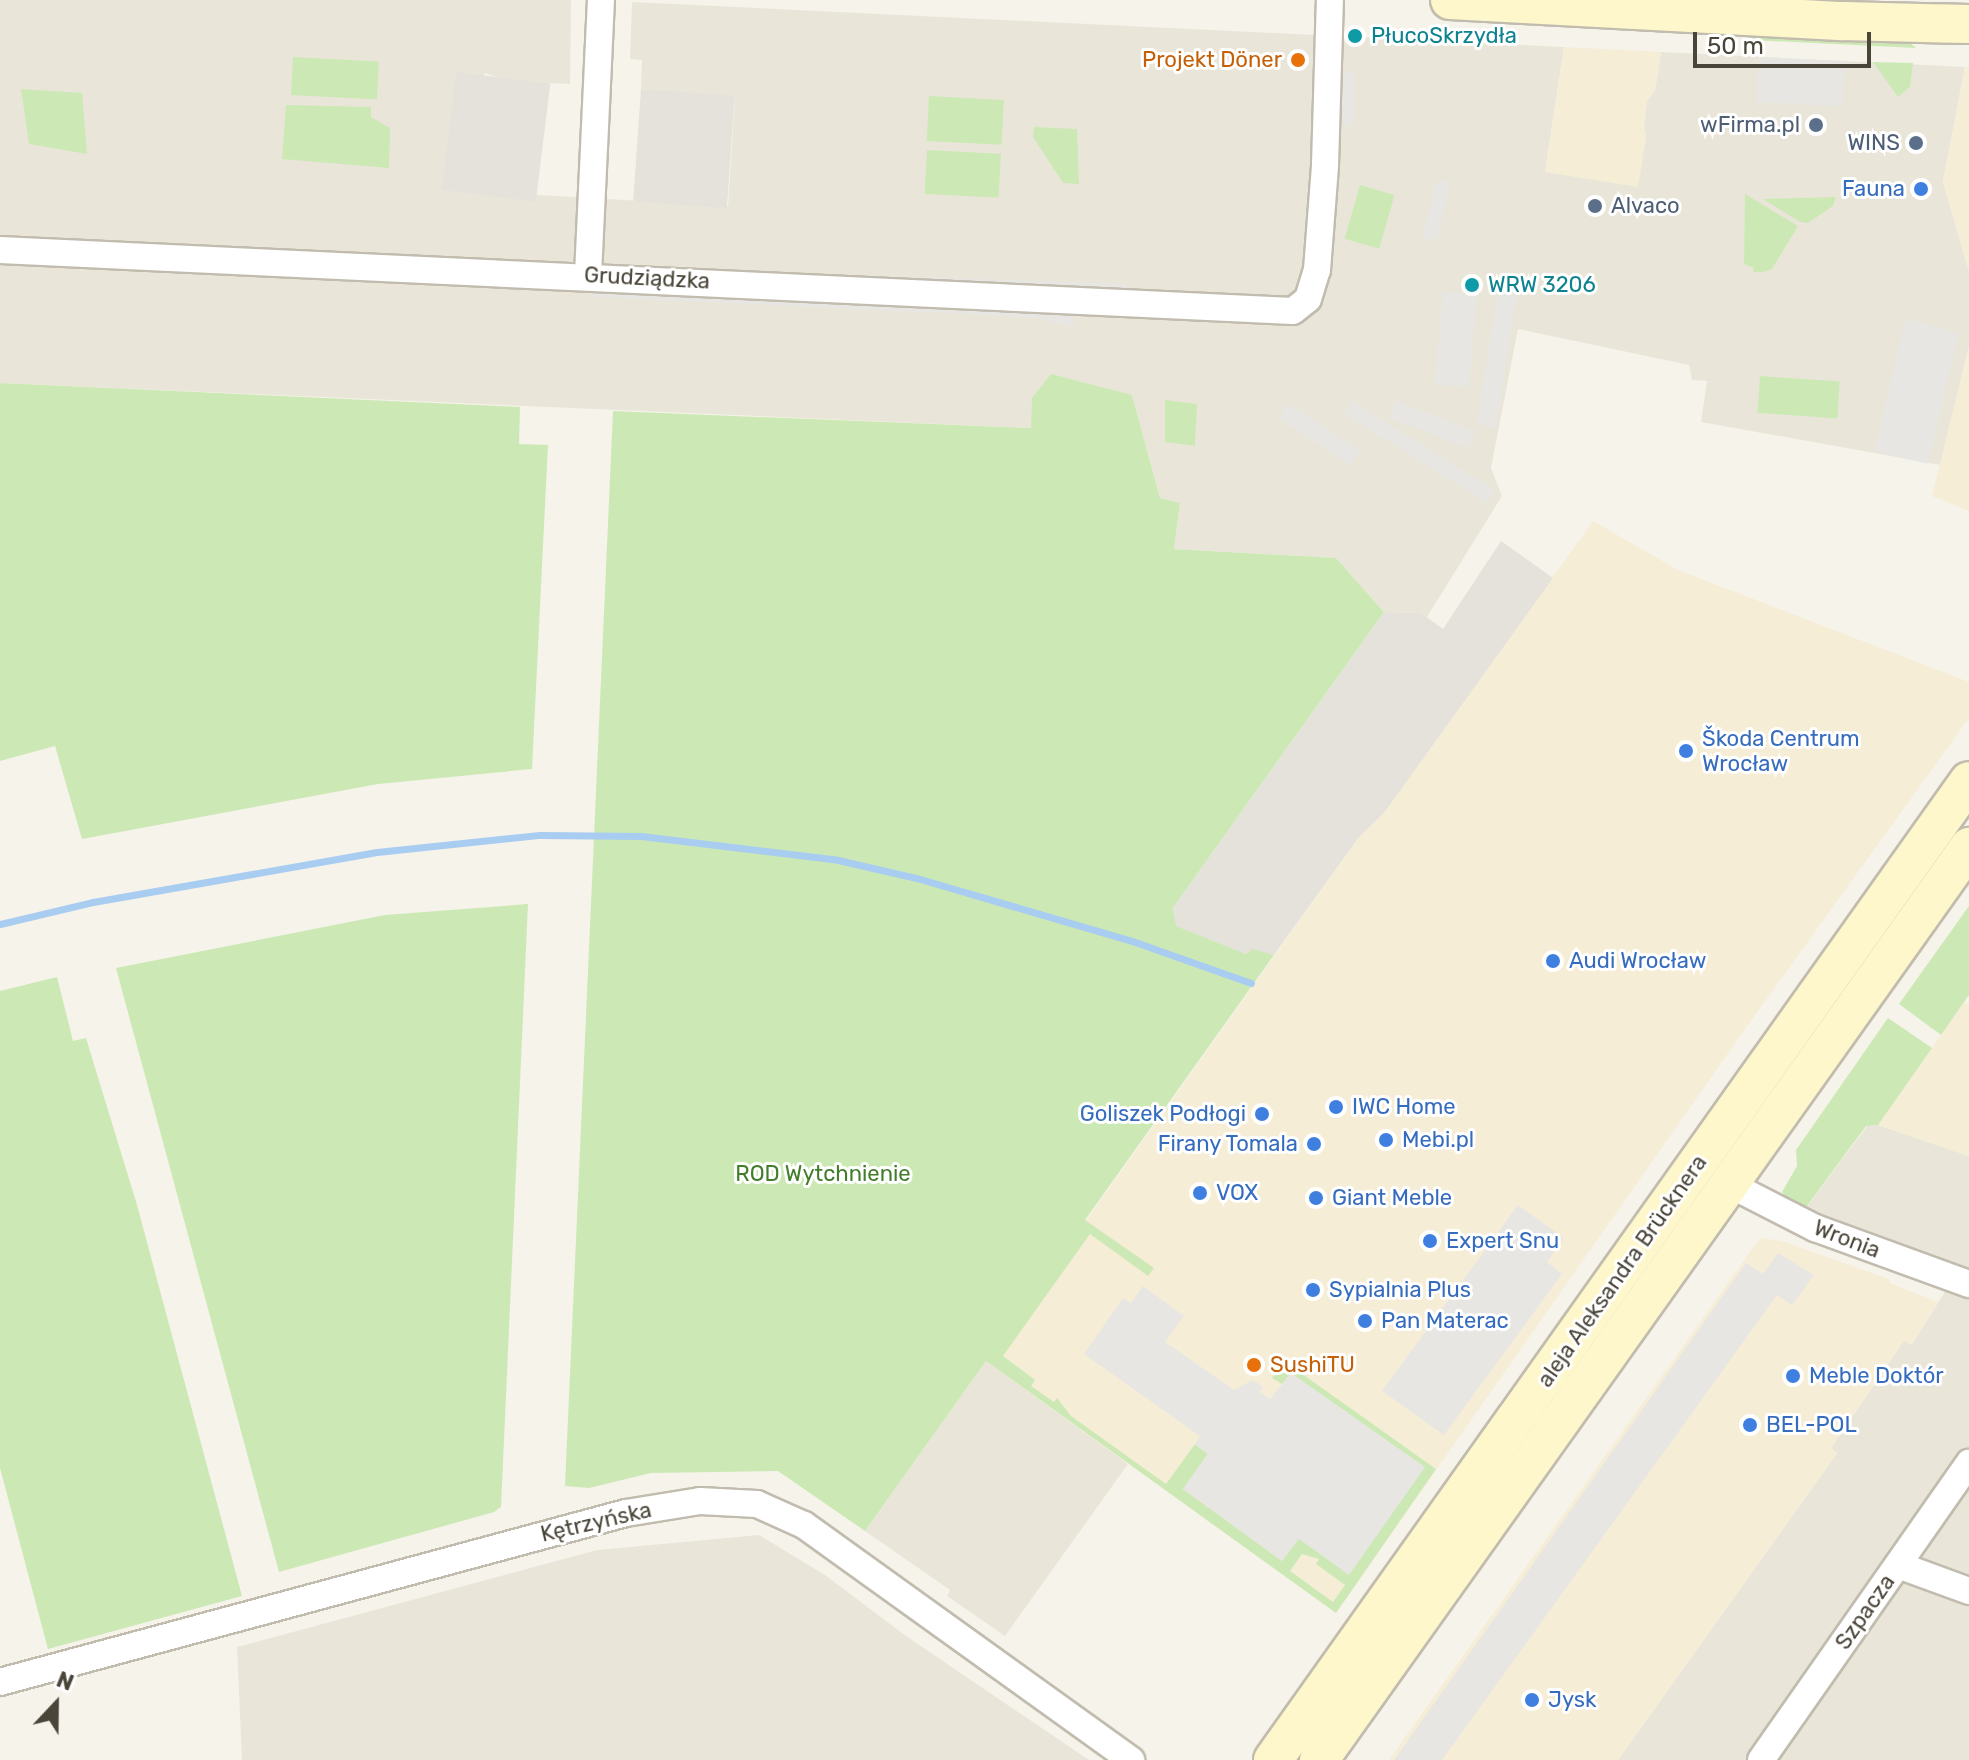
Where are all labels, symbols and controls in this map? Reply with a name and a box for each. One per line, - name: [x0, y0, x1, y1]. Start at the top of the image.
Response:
- scale bar: [1697, 16, 1875, 66]
- place label: PłucoSkrzydła: [1371, 23, 1517, 49]
- marker: PłucoSkrzydła: [1346, 27, 1364, 45]
- text: 50 m: [1707, 32, 1764, 60]
- place label: Projekt Döner: [1142, 47, 1282, 73]
- marker: Projekt Döner: [1289, 51, 1307, 69]
- place label: wFirma.pl: [1700, 112, 1800, 138]
- marker: wFirma.pl: [1807, 116, 1825, 134]
- place label: WINS: [1847, 130, 1900, 156]
- marker: WINS: [1907, 134, 1925, 152]
- place label: Fauna: [1842, 176, 1905, 202]
- marker: Fauna: [1912, 180, 1930, 198]
- place label: Alvaco: [1611, 193, 1680, 219]
- marker: Alvaco: [1586, 197, 1604, 215]
- street label: Grudziądzka: [583, 262, 711, 294]
- place label: WRW 3206: [1488, 272, 1596, 298]
- marker: WRW 3206: [1463, 276, 1481, 294]
- place label: Škoda Centrum Wrocław: [1702, 725, 1860, 776]
- marker: Škoda Centrum Wrocław: [1677, 742, 1695, 760]
- place label: Audi Wrocław: [1569, 948, 1707, 974]
- marker: Audi Wrocław: [1544, 952, 1562, 970]
- place label: IWC Home: [1352, 1094, 1456, 1120]
- marker: IWC Home: [1327, 1098, 1345, 1116]
- place label: Goliszek Podłogi: [1080, 1101, 1246, 1127]
- marker: Goliszek Podłogi: [1253, 1105, 1271, 1123]
- place label: Mebi.pl: [1402, 1127, 1474, 1153]
- place label: Firany Tomala: [1157, 1131, 1298, 1157]
- marker: Mebi.pl: [1377, 1131, 1395, 1149]
- marker: Firany Tomala: [1305, 1135, 1323, 1153]
- street label: aleja Aleksandra Brücknera: [1532, 1150, 1712, 1392]
- park label: ROD Wytchnienie: [735, 1161, 911, 1187]
- place label: VOX: [1216, 1180, 1258, 1206]
- marker: VOX: [1191, 1184, 1209, 1202]
- place label: Giant Meble: [1332, 1185, 1452, 1211]
- marker: Giant Meble: [1307, 1189, 1325, 1207]
- street label: Wronia: [1810, 1214, 1884, 1264]
- place label: Expert Snu: [1446, 1228, 1559, 1254]
- marker: Expert Snu: [1421, 1232, 1439, 1250]
- place label: Sypialnia Plus: [1329, 1277, 1471, 1303]
- marker: Sypialnia Plus: [1304, 1281, 1322, 1299]
- place label: Pan Materac: [1381, 1308, 1509, 1334]
- marker: Pan Materac: [1356, 1312, 1374, 1330]
- place label: SushiTU: [1270, 1352, 1355, 1378]
- marker: SushiTU: [1245, 1356, 1263, 1374]
- place label: Meble Doktór: [1809, 1363, 1944, 1389]
- marker: Meble Doktór: [1784, 1367, 1802, 1385]
- place label: BEL-POL: [1766, 1412, 1857, 1438]
- marker: BEL-POL: [1741, 1416, 1759, 1434]
- street label: Kętrzyńska: [538, 1496, 654, 1548]
- street label: Szpacza: [1830, 1569, 1900, 1655]
- north arrow: [16, 1664, 96, 1744]
- text: N: [53, 1666, 78, 1697]
- place label: Jysk: [1548, 1687, 1596, 1713]
- marker: Jysk: [1523, 1691, 1541, 1709]

